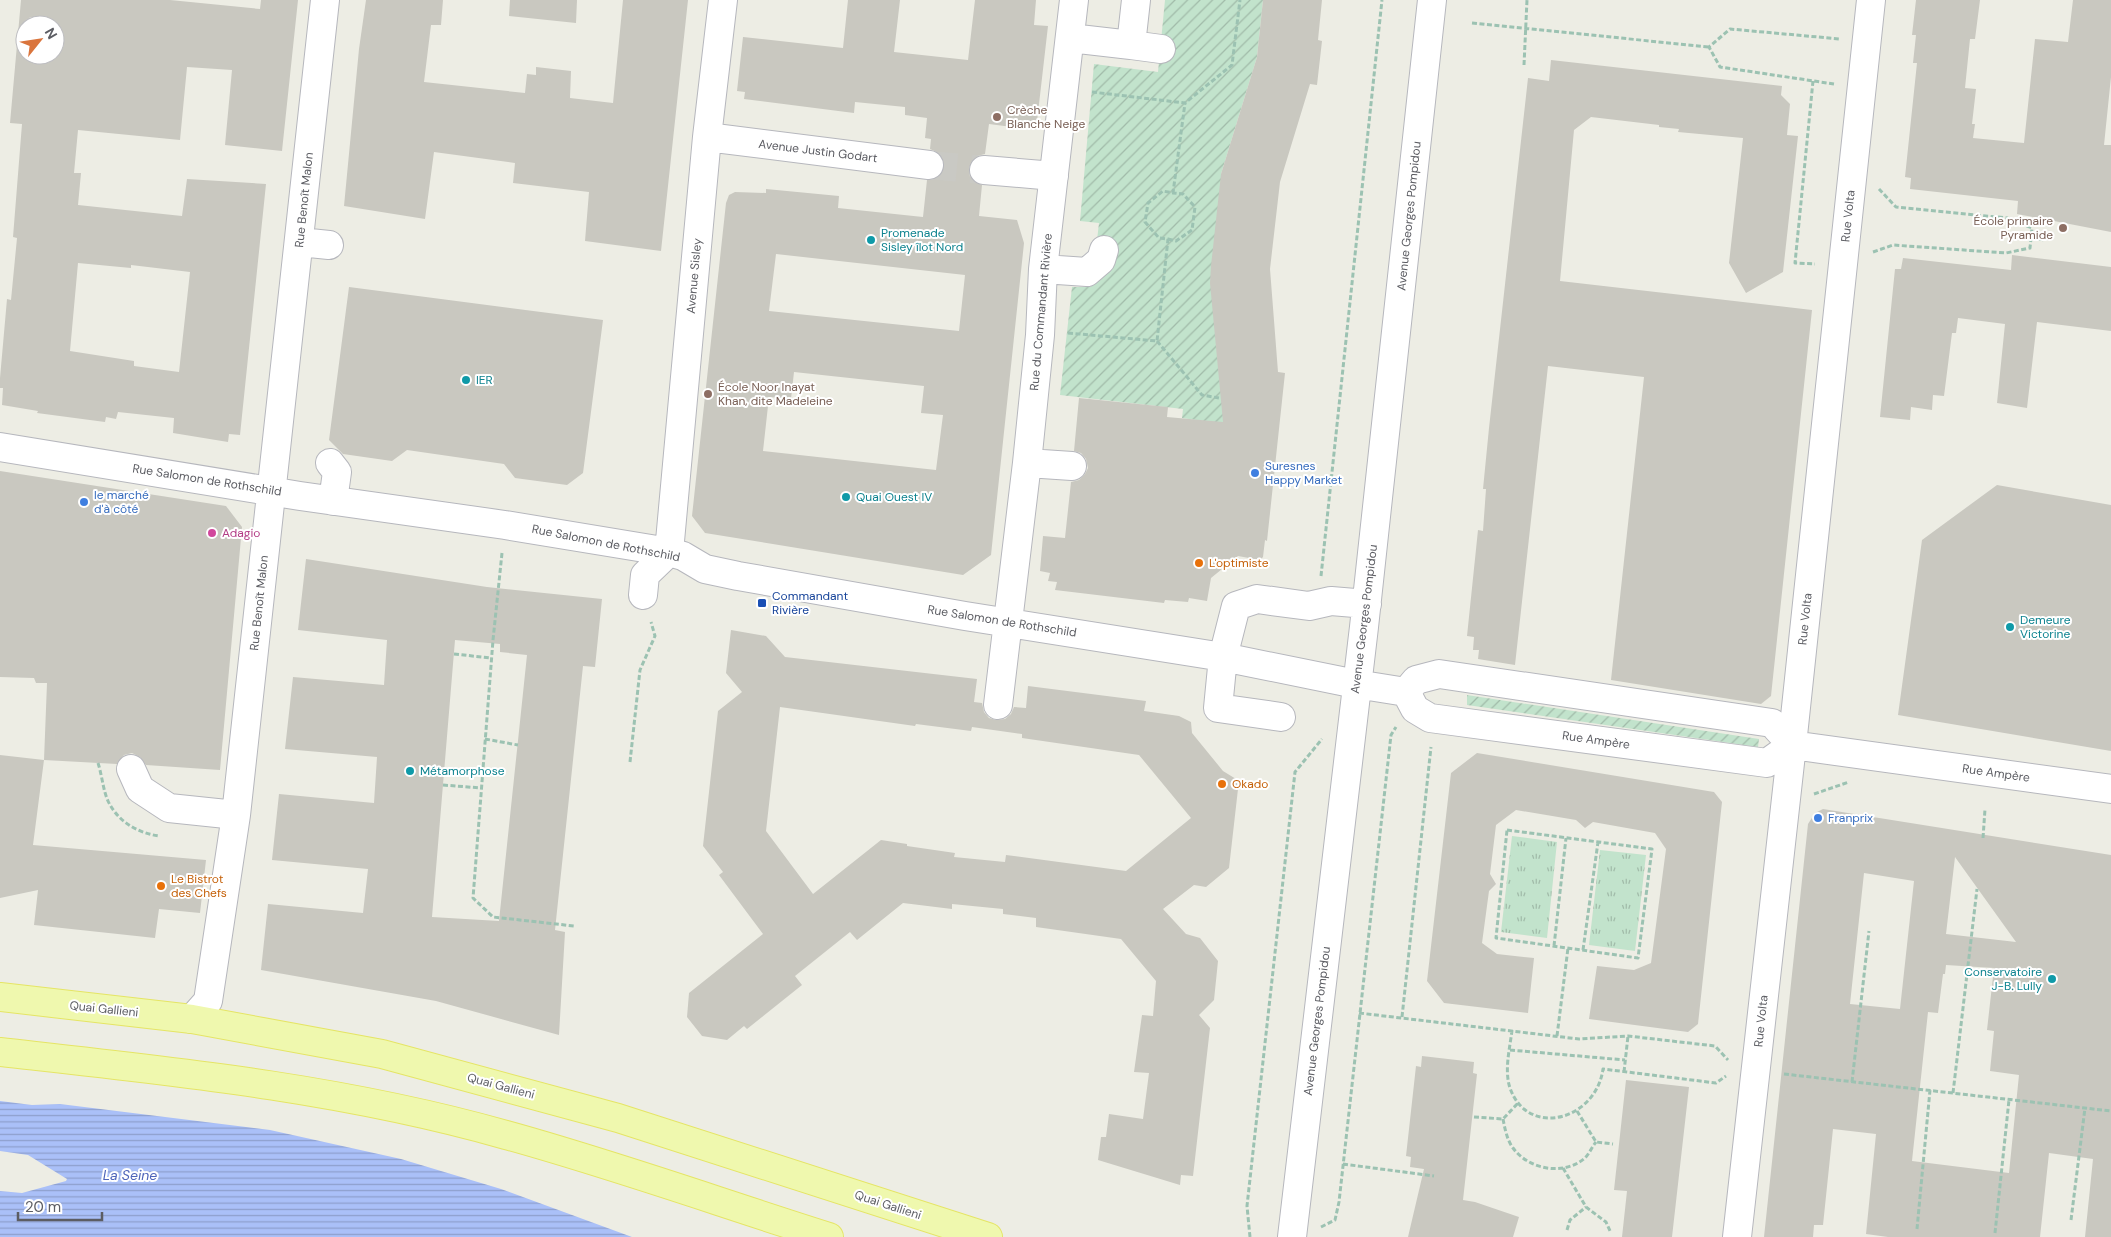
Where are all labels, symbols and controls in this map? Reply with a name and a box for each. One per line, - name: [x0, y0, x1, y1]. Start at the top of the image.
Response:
- north arrow: [15, 15, 65, 65]
- text: N: [41, 25, 62, 42]
- place label: Crèche Blanche Neige: [1007, 102, 1086, 132]
- marker: Crèche Blanche Neige: [991, 111, 1003, 123]
- street label: Avenue Justin Godart: [758, 136, 879, 166]
- street label: Avenue Georges Pompidou: [1393, 140, 1425, 291]
- street label: Rue Benoît Malon: [291, 151, 317, 249]
- street label: Rue Volta: [1837, 189, 1859, 243]
- place label: École primaire Pyramide: [1974, 213, 2053, 243]
- marker: École primaire Pyramide: [2057, 222, 2069, 234]
- place label: Promenade Sisley îlot Nord: [881, 225, 963, 255]
- street label: Rue du Commandant Rivière: [1026, 232, 1056, 391]
- marker: Promenade Sisley îlot Nord: [865, 234, 877, 246]
- street label: Avenue Sisley: [683, 237, 705, 314]
- place label: IER: [476, 372, 493, 388]
- marker: IER: [460, 374, 472, 386]
- place label: École Noor Inayat Khan, dite Madeleine: [718, 379, 833, 409]
- marker: École Noor Inayat Khan, dite Madeleine: [702, 388, 714, 400]
- place label: Suresnes Happy Market: [1265, 458, 1342, 488]
- street label: Rue Salomon de Rothschild: [131, 460, 283, 500]
- marker: Suresnes Happy Market: [1249, 467, 1261, 479]
- place label: le marché d'à côté: [94, 487, 149, 517]
- place label: Quai Ouest IV: [856, 489, 932, 505]
- marker: Quai Ouest IV: [840, 491, 852, 503]
- marker: le marché d'à côté: [78, 496, 90, 508]
- street label: Rue Salomon de Rothschild: [530, 521, 682, 565]
- place label: Adagio: [222, 525, 260, 541]
- marker: Adagio: [206, 527, 218, 539]
- street label: Avenue Georges Pompidou: [1347, 543, 1381, 694]
- street label: Rue Benoît Malon: [246, 554, 272, 652]
- place label: L'optimiste: [1209, 555, 1269, 571]
- marker: L'optimiste: [1193, 557, 1205, 569]
- place label: Commandant Rivière: [772, 588, 848, 618]
- street label: Rue Volta: [1794, 592, 1816, 646]
- marker: Commandant Rivière: [756, 597, 768, 609]
- street label: Rue Salomon de Rothschild: [926, 601, 1078, 641]
- place label: Demeure Victorine: [2020, 612, 2071, 642]
- marker: Demeure Victorine: [2004, 621, 2016, 633]
- street label: Rue Ampère: [1561, 727, 1631, 753]
- street label: Rue Ampère: [1961, 760, 2031, 786]
- place label: Métamorphose: [420, 763, 505, 779]
- marker: Métamorphose: [404, 765, 416, 777]
- place label: Okado: [1232, 776, 1268, 792]
- marker: Okado: [1216, 778, 1228, 790]
- place label: Franprix: [1828, 810, 1873, 826]
- marker: Franprix: [1812, 812, 1824, 824]
- place label: Le Bistrot des Chefs: [171, 871, 227, 901]
- marker: Le Bistrot des Chefs: [155, 880, 167, 892]
- street label: Avenue Georges Pompidou: [1300, 945, 1334, 1096]
- place label: Conservatoire J-B. Lully: [1964, 964, 2042, 994]
- marker: Conservatoire J-B. Lully: [2046, 973, 2058, 985]
- street label: Rue Volta: [1750, 994, 1772, 1048]
- street label: Quai Gallieni: [69, 997, 139, 1021]
- street label: Quai Gallieni: [465, 1069, 537, 1103]
- water label: La Seine: [103, 1166, 157, 1184]
- street label: Quai Gallieni: [853, 1187, 923, 1223]
- scale bar: [18, 1190, 101, 1222]
- text: 20 m: [25, 1197, 61, 1217]

